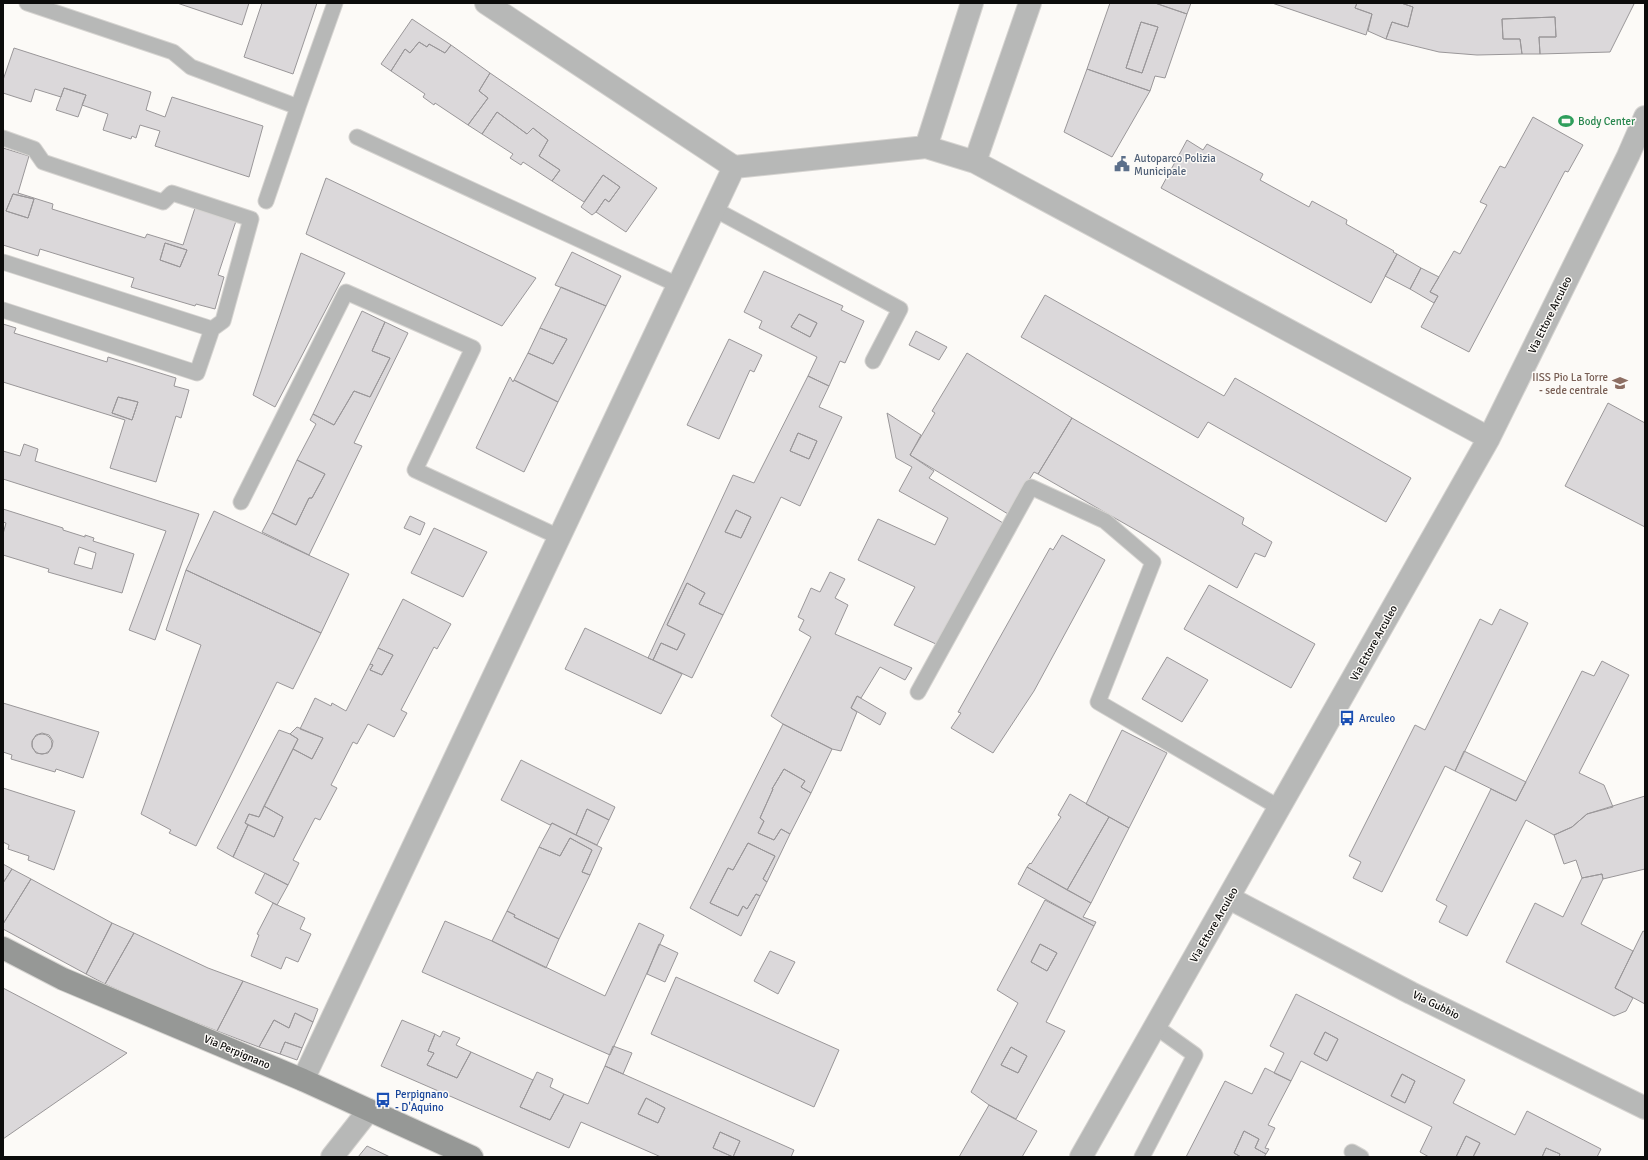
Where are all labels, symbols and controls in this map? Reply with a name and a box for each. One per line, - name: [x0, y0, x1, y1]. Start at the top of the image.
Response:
- sports icon: Body Center: [1557, 112, 1575, 130]
- place label: Body Center: [1578, 115, 1635, 128]
- place label: Autoparco Polizia Municipale: [1134, 152, 1216, 178]
- public building icon: Autoparco Polizia Municipale: [1113, 155, 1131, 173]
- street label: Via Ettore Arculeo: [1526, 274, 1575, 356]
- place label: IISS Pio La Torre - sede centrale: [1532, 371, 1608, 397]
- school or university icon: IISS Pio La Torre - sede centrale: [1611, 374, 1629, 392]
- street label: Via Ettore Arculeo: [1348, 603, 1400, 683]
- bus stop icon: Arculeo: [1338, 709, 1356, 727]
- place label: Arculeo: [1359, 712, 1395, 725]
- street label: Via Ettore Arculeo: [1187, 885, 1241, 965]
- street label: Via Gubbio: [1410, 988, 1462, 1022]
- street label: Via Perpignano: [202, 1032, 272, 1072]
- place label: Perpignano - D'Aquino: [395, 1088, 449, 1114]
- bus stop icon: Perpignano - D'Aquino: [374, 1091, 392, 1109]

